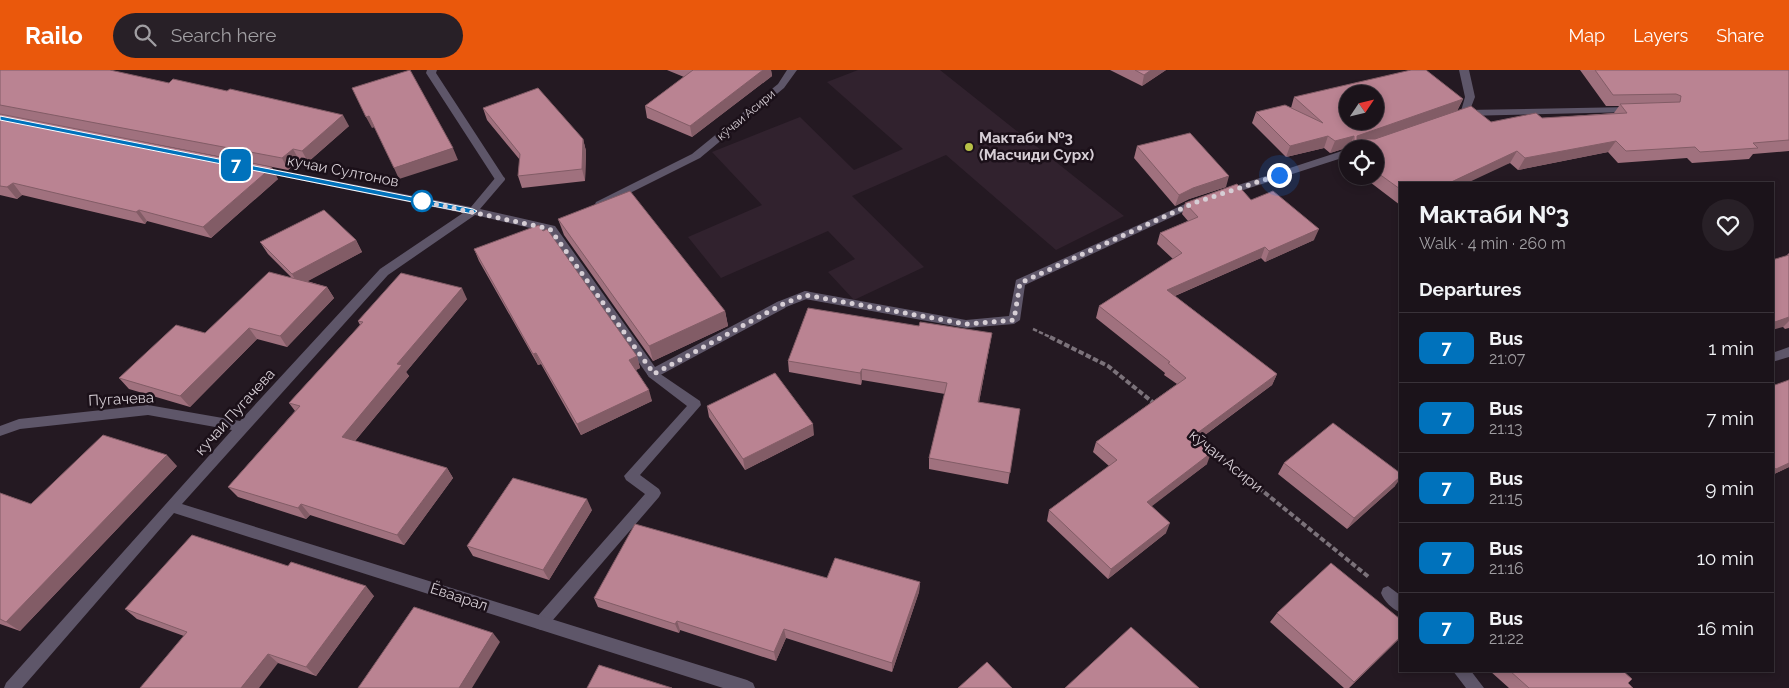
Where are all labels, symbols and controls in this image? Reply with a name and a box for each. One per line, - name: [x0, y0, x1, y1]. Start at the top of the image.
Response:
- search box: [113, 13, 463, 58]
- text: Railo: [25, 21, 83, 50]
- icon: search: [131, 21, 159, 49]
- text: Search here: [171, 24, 276, 46]
- text: Map: [1569, 25, 1605, 46]
- text: Layers: [1633, 25, 1688, 46]
- text: Share: [1716, 25, 1764, 46]
- north arrow: [1339, 85, 1384, 130]
- map controls: [1339, 85, 1384, 185]
- street label: кӯчаи Асири: [714, 87, 778, 143]
- place label: Мактаби №3 (Масчиди Сурх): [979, 129, 1094, 164]
- button: locate: [1339, 140, 1384, 185]
- marker: Мактаби №3 (Масчиди Сурх): [963, 141, 975, 153]
- line badge: 7: [220, 149, 252, 181]
- street label: кучаи Султонов: [286, 151, 400, 191]
- text: 7: [231, 154, 241, 175]
- your location: [1267, 163, 1292, 188]
- unlabelled marker: [411, 190, 433, 212]
- button: heart: [1702, 199, 1754, 251]
- text: Мактаби №3: [1419, 200, 1569, 229]
- text: Walk · 4 min · 260 m: [1419, 234, 1566, 253]
- text: Departures: [1419, 278, 1521, 300]
- text: Bus: [1489, 327, 1523, 349]
- text: 7: [1441, 337, 1452, 358]
- text: 1 min: [1708, 337, 1754, 359]
- text: 21:07: [1489, 349, 1525, 368]
- street label: кучаи Пугачева: [191, 365, 279, 459]
- street label: Пугачева: [88, 388, 154, 410]
- text: Bus: [1489, 397, 1523, 419]
- text: 7: [1441, 407, 1452, 428]
- text: 7 min: [1706, 407, 1754, 429]
- text: 21:13: [1489, 419, 1523, 438]
- street label: кӯчаи Асири: [1186, 426, 1266, 496]
- text: Bus: [1489, 467, 1523, 489]
- text: 7: [1441, 477, 1452, 498]
- text: 9 min: [1705, 477, 1754, 499]
- text: 21:15: [1489, 489, 1523, 508]
- text: Bus: [1489, 537, 1523, 559]
- text: 7: [1441, 547, 1452, 568]
- text: 10 min: [1697, 547, 1754, 569]
- text: 21:16: [1489, 559, 1524, 578]
- street label: Ёваарал: [428, 578, 490, 615]
- text: Bus: [1489, 607, 1523, 629]
- text: 7: [1441, 617, 1452, 638]
- text: 16 min: [1697, 617, 1754, 639]
- text: 21:22: [1489, 629, 1524, 648]

